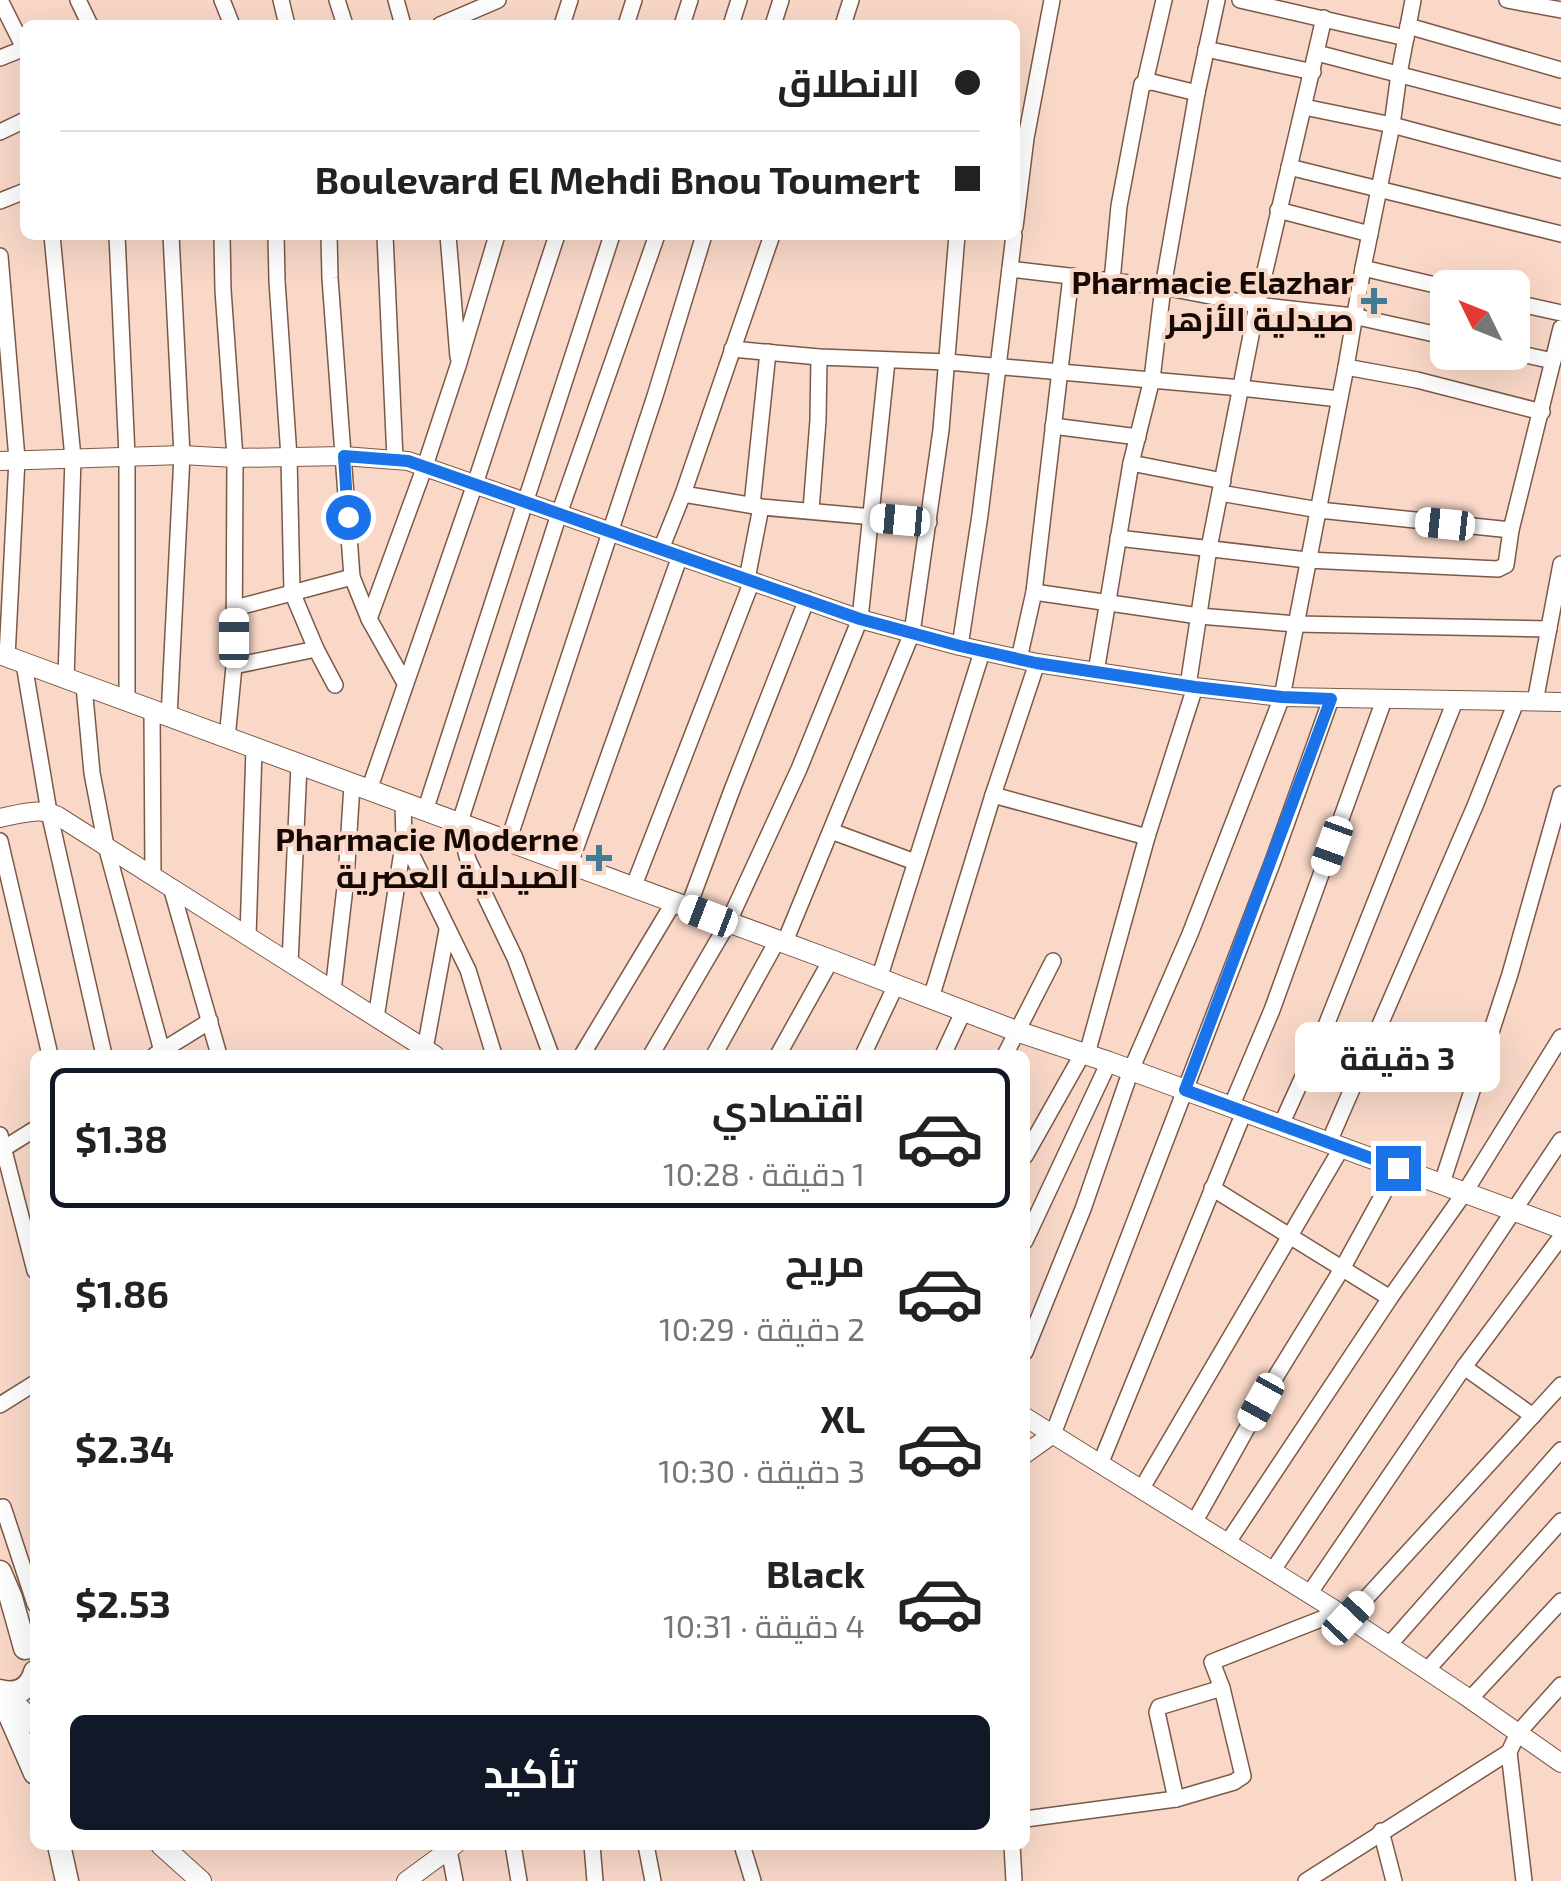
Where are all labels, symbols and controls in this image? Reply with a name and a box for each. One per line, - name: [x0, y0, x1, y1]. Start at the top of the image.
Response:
- text: الانطلاق: [777, 59, 920, 105]
- text: Boulevard El Mehdi Bnou Toumert: [315, 156, 920, 202]
- place label: Pharmacie Elazhar صيدلية الأزهر: [1071, 262, 1354, 339]
- north arrow: [1430, 270, 1530, 370]
- map controls: [1430, 270, 1530, 370]
- marker: Pharmacie Elazhar صيدلية الأزهر: [1363, 290, 1385, 312]
- route start: [326, 495, 371, 540]
- car: [869, 502, 931, 538]
- car: [1414, 506, 1476, 542]
- car: [219, 608, 249, 668]
- car: [1308, 813, 1356, 879]
- place label: Pharmacie Moderne الصيدلية العصرية: [275, 819, 579, 896]
- marker: Pharmacie Moderne الصيدلية العصرية: [588, 847, 610, 869]
- car: [675, 891, 741, 941]
- callout: 3 دقيقة: [1296, 1023, 1500, 1093]
- text: 3 دقيقة: [1340, 1038, 1455, 1076]
- text: اقتصادي: [712, 1084, 865, 1130]
- icon: car: [895, 1093, 985, 1183]
- text: $1.38: [75, 1115, 168, 1161]
- route end: [1376, 1146, 1421, 1191]
- text: 1 دقيقة · 10:28: [663, 1154, 865, 1192]
- text: مريح: [785, 1239, 865, 1285]
- icon: car: [895, 1248, 985, 1338]
- text: $1.86: [75, 1270, 169, 1316]
- text: 2 دقيقة · 10:29: [659, 1309, 865, 1347]
- car: [1233, 1368, 1289, 1436]
- text: XL: [820, 1395, 865, 1441]
- icon: car: [895, 1403, 985, 1493]
- text: $2.34: [75, 1425, 174, 1471]
- text: 3 دقيقة · 10:30: [658, 1451, 865, 1489]
- text: Black: [766, 1550, 865, 1596]
- icon: car: [895, 1558, 985, 1648]
- text: $2.53: [75, 1580, 171, 1626]
- car: [1317, 1586, 1379, 1650]
- text: 4 دقيقة · 10:31: [663, 1606, 865, 1644]
- button: تأكيد: [70, 1715, 990, 1830]

